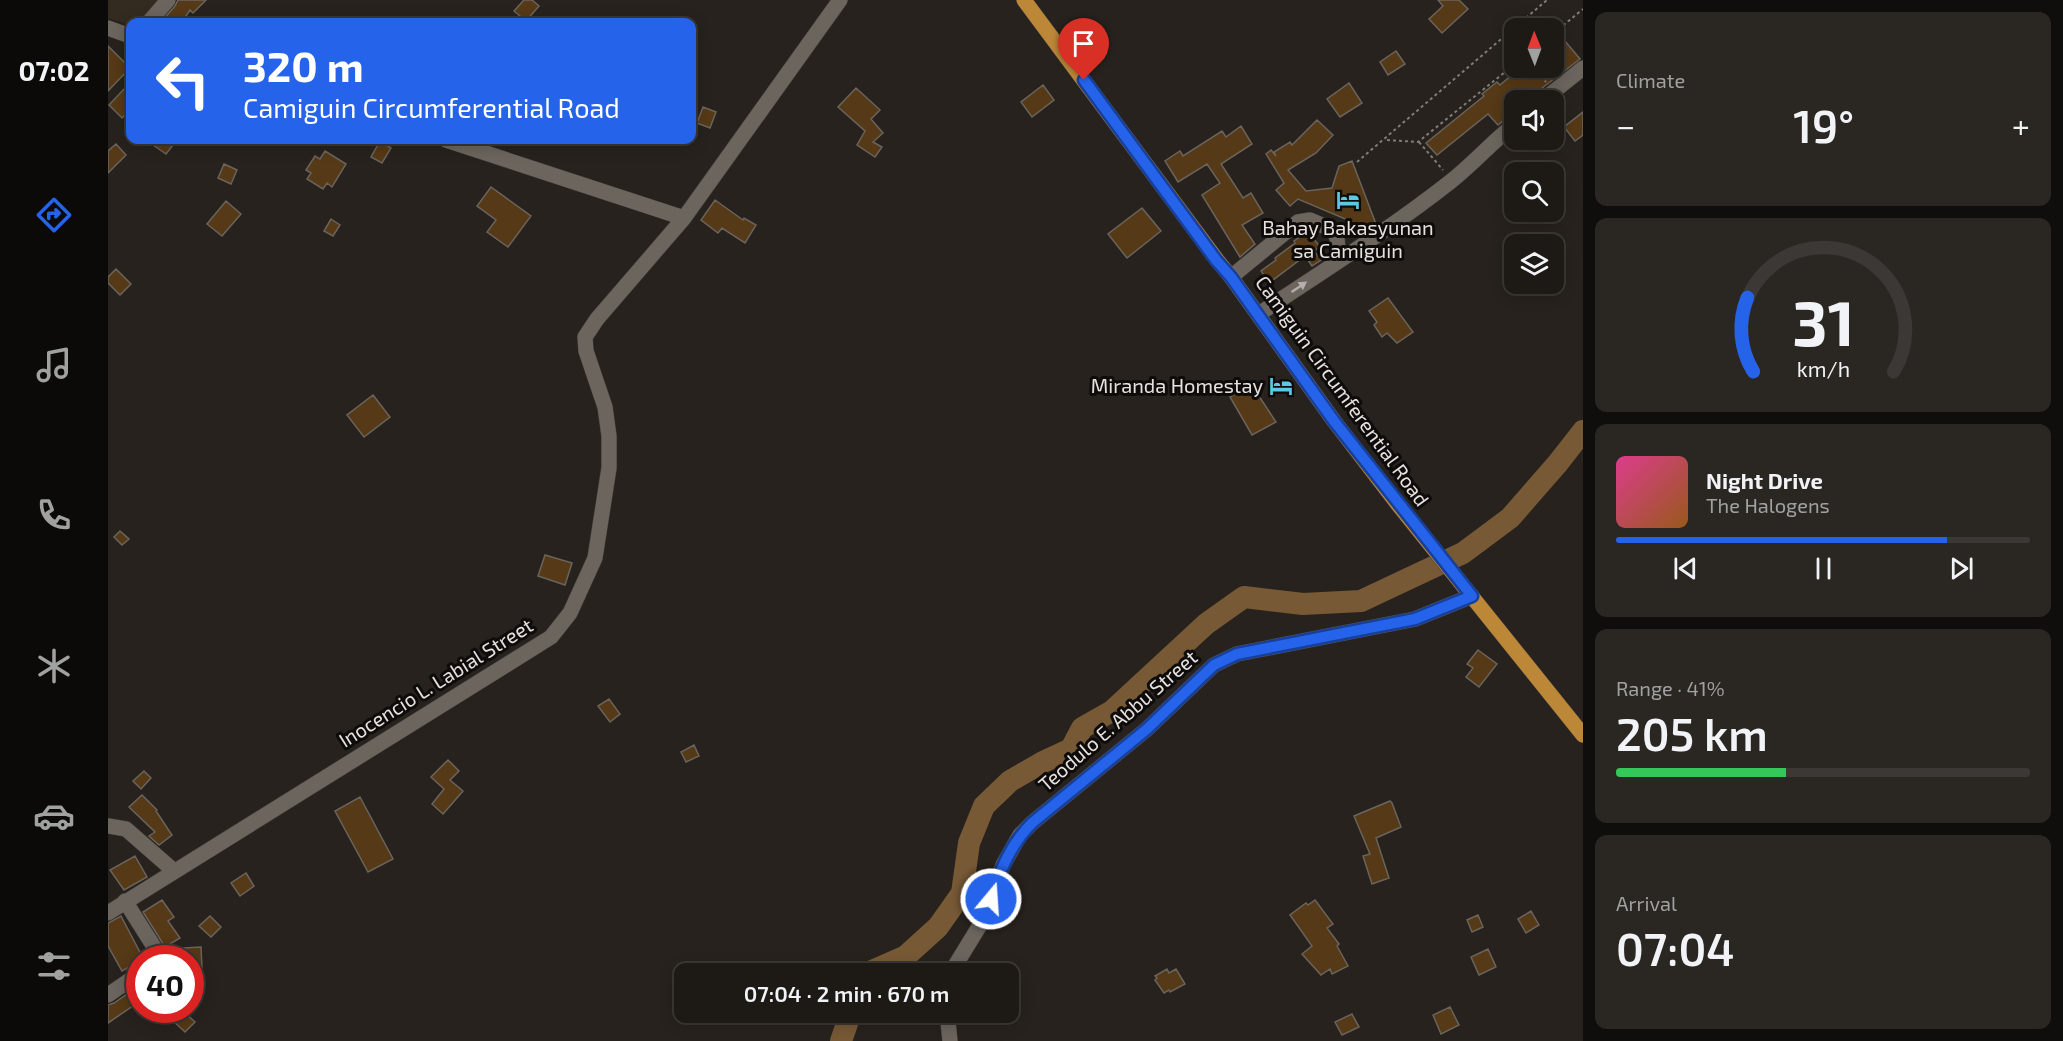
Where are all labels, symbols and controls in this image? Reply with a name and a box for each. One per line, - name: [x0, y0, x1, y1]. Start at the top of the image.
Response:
- pin: [1058, 18, 1109, 80]
- north arrow: [1504, 18, 1564, 78]
- map controls: [1504, 18, 1564, 294]
- icon: arrive: [1067, 27, 1100, 60]
- text: 320 m: [243, 40, 364, 90]
- icon: left: [144, 42, 222, 120]
- text: 07:02: [19, 54, 89, 86]
- text: Climate: [1616, 68, 1685, 92]
- button: sound: [1504, 90, 1564, 150]
- text: Camiguin Circumferential Road: [243, 91, 620, 123]
- text: 19°: [1793, 98, 1854, 152]
- text: −: [1616, 105, 1635, 145]
- text: +: [2012, 105, 2030, 145]
- button: search: [1504, 162, 1564, 222]
- hotel icon: Bahay Bakasyunan sa Camiguin: [1335, 187, 1361, 213]
- icon: directions: [33, 194, 75, 236]
- place label: Bahay Bakasyunan sa Camiguin: [1262, 215, 1434, 262]
- button: layers: [1504, 234, 1564, 294]
- street label: Camiguin Circumferential Road: [1251, 270, 1435, 510]
- one-way arrow: [1290, 281, 1306, 293]
- text: 31: [1792, 284, 1854, 359]
- icon: music: [33, 344, 75, 386]
- text: km/h: [1796, 356, 1850, 381]
- place label: Miranda Homestay: [1091, 373, 1263, 397]
- hotel icon: Miranda Homestay: [1268, 373, 1294, 399]
- text: Night Drive: [1706, 467, 1823, 493]
- text: The Halogens: [1706, 493, 1830, 517]
- icon: phone: [33, 494, 75, 536]
- icon: previous: [1669, 552, 1702, 585]
- icon: pause: [1807, 552, 1840, 585]
- icon: next: [1945, 552, 1978, 585]
- street label: Inocencio L. Labial Street: [334, 612, 537, 752]
- icon: climate: [33, 645, 75, 687]
- street label: Teodulo E. Abbu Street: [1033, 645, 1202, 796]
- text: Range · 41%: [1616, 676, 1725, 700]
- text: 205 km: [1616, 706, 1768, 760]
- icon: car: [33, 795, 75, 837]
- position arrow: [959, 867, 1023, 931]
- text: Arrival: [1616, 891, 1677, 915]
- text: 07:04: [1616, 921, 1735, 975]
- icon: filters: [33, 945, 75, 987]
- speed limit sign: 40: [126, 945, 204, 1023]
- text: 07:04 · 2 min · 670 m: [744, 980, 949, 1006]

